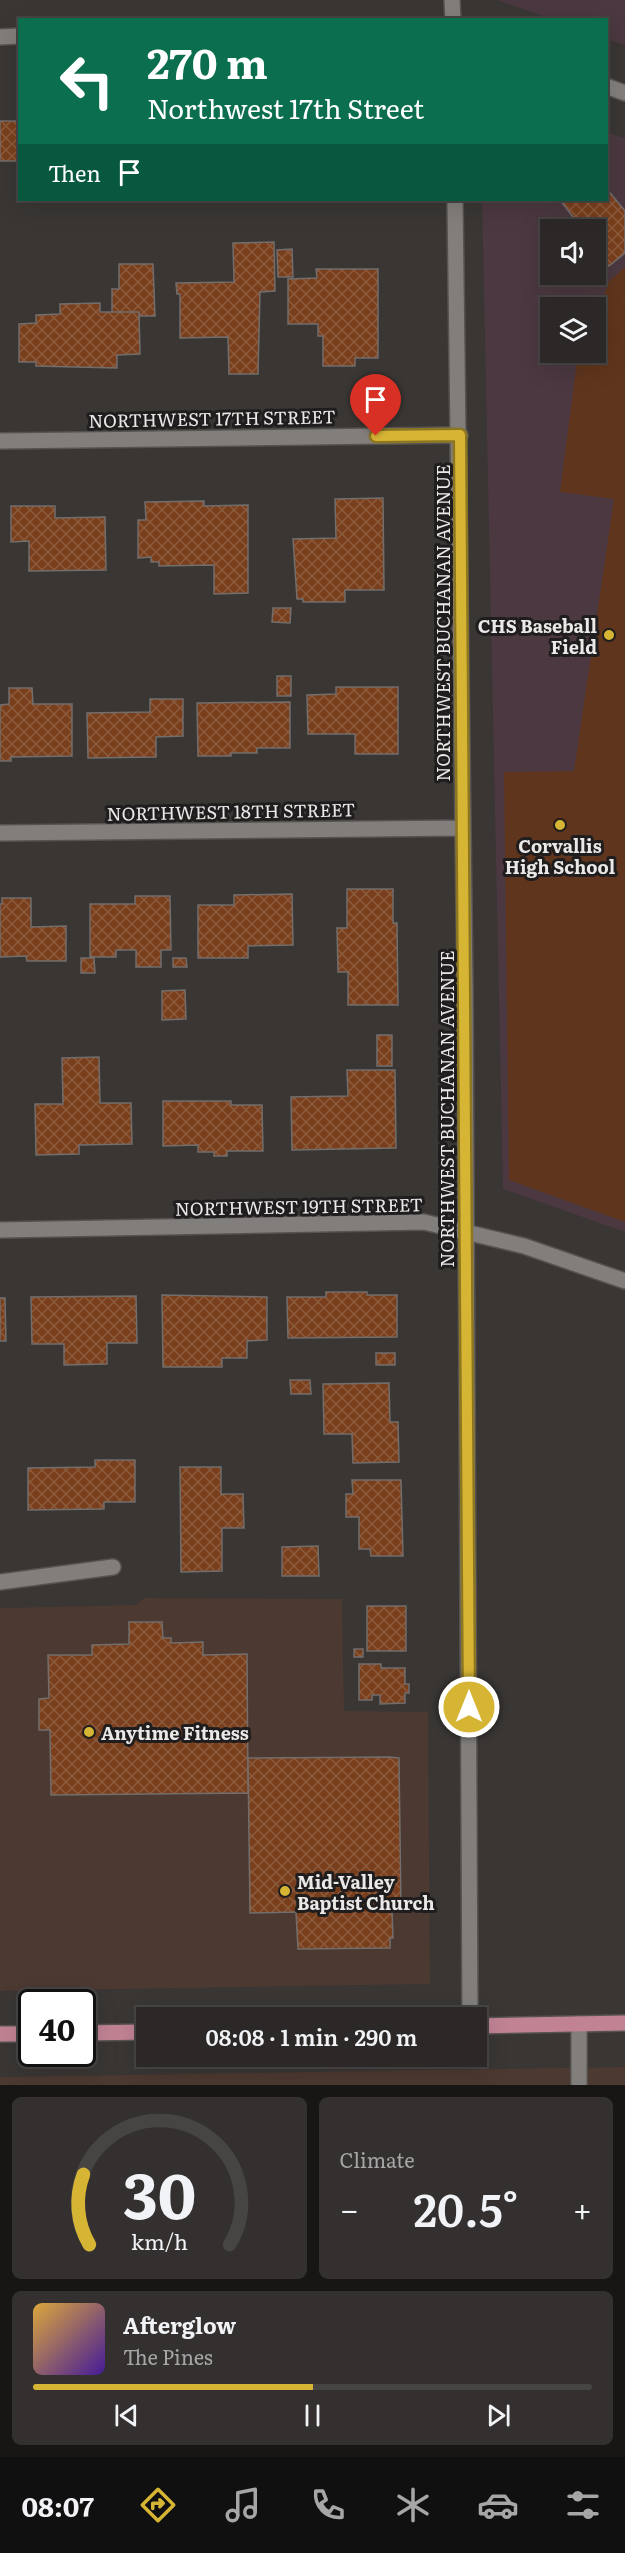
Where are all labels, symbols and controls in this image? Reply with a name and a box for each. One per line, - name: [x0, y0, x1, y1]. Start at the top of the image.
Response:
- text: 270 m: [147, 30, 268, 92]
- icon: left: [48, 42, 126, 120]
- text: Northwest 17th Street: [147, 87, 424, 127]
- text: Then: [48, 156, 101, 189]
- icon: arrive: [113, 156, 146, 189]
- map controls: [540, 219, 606, 363]
- button: sound: [540, 219, 606, 285]
- button: layers: [540, 297, 606, 363]
- pin: [350, 374, 401, 436]
- icon: arrive: [359, 383, 392, 416]
- street label: NORTHWEST 17TH STREET: [88, 402, 336, 434]
- street label: NORTHWEST BUCHANAN AVENUE: [429, 464, 456, 782]
- place label: CHS Baseball Field: [478, 612, 597, 660]
- marker: CHS Baseball Field: [602, 628, 616, 642]
- street label: NORTHWEST 18TH STREET: [106, 795, 356, 827]
- marker: Corvallis High School: [553, 818, 567, 832]
- place label: Corvallis High School: [505, 832, 616, 880]
- street label: NORTHWEST BUCHANAN AVENUE: [433, 950, 460, 1268]
- street label: NORTHWEST 19TH STREET: [175, 1190, 423, 1222]
- position arrow: [437, 1675, 501, 1739]
- place label: Anytime Fitness: [101, 1719, 249, 1746]
- marker: Anytime Fitness: [82, 1725, 96, 1739]
- place label: Mid-Valley Baptist Church: [297, 1868, 435, 1916]
- marker: Mid-Valley Baptist Church: [278, 1884, 292, 1898]
- speed limit sign: 40: [18, 1989, 96, 2067]
- text: 08:08 · 1 min · 290 m: [206, 2020, 417, 2053]
- text: Climate: [340, 2144, 415, 2174]
- text: 30: [123, 2146, 196, 2238]
- text: 20.5°: [413, 2174, 518, 2241]
- text: −: [340, 2183, 359, 2232]
- text: +: [573, 2183, 592, 2232]
- text: km/h: [131, 2225, 188, 2257]
- text: Afterglow: [123, 2308, 236, 2341]
- text: The Pines: [123, 2341, 213, 2371]
- icon: previous: [110, 2399, 143, 2432]
- icon: pause: [296, 2399, 329, 2432]
- icon: next: [482, 2399, 515, 2432]
- icon: directions: [137, 2484, 179, 2526]
- icon: music: [222, 2484, 264, 2526]
- icon: phone: [307, 2484, 349, 2526]
- icon: climate: [392, 2484, 434, 2526]
- icon: car: [477, 2484, 519, 2526]
- icon: filters: [562, 2484, 604, 2526]
- text: 08:07: [21, 2485, 94, 2525]

